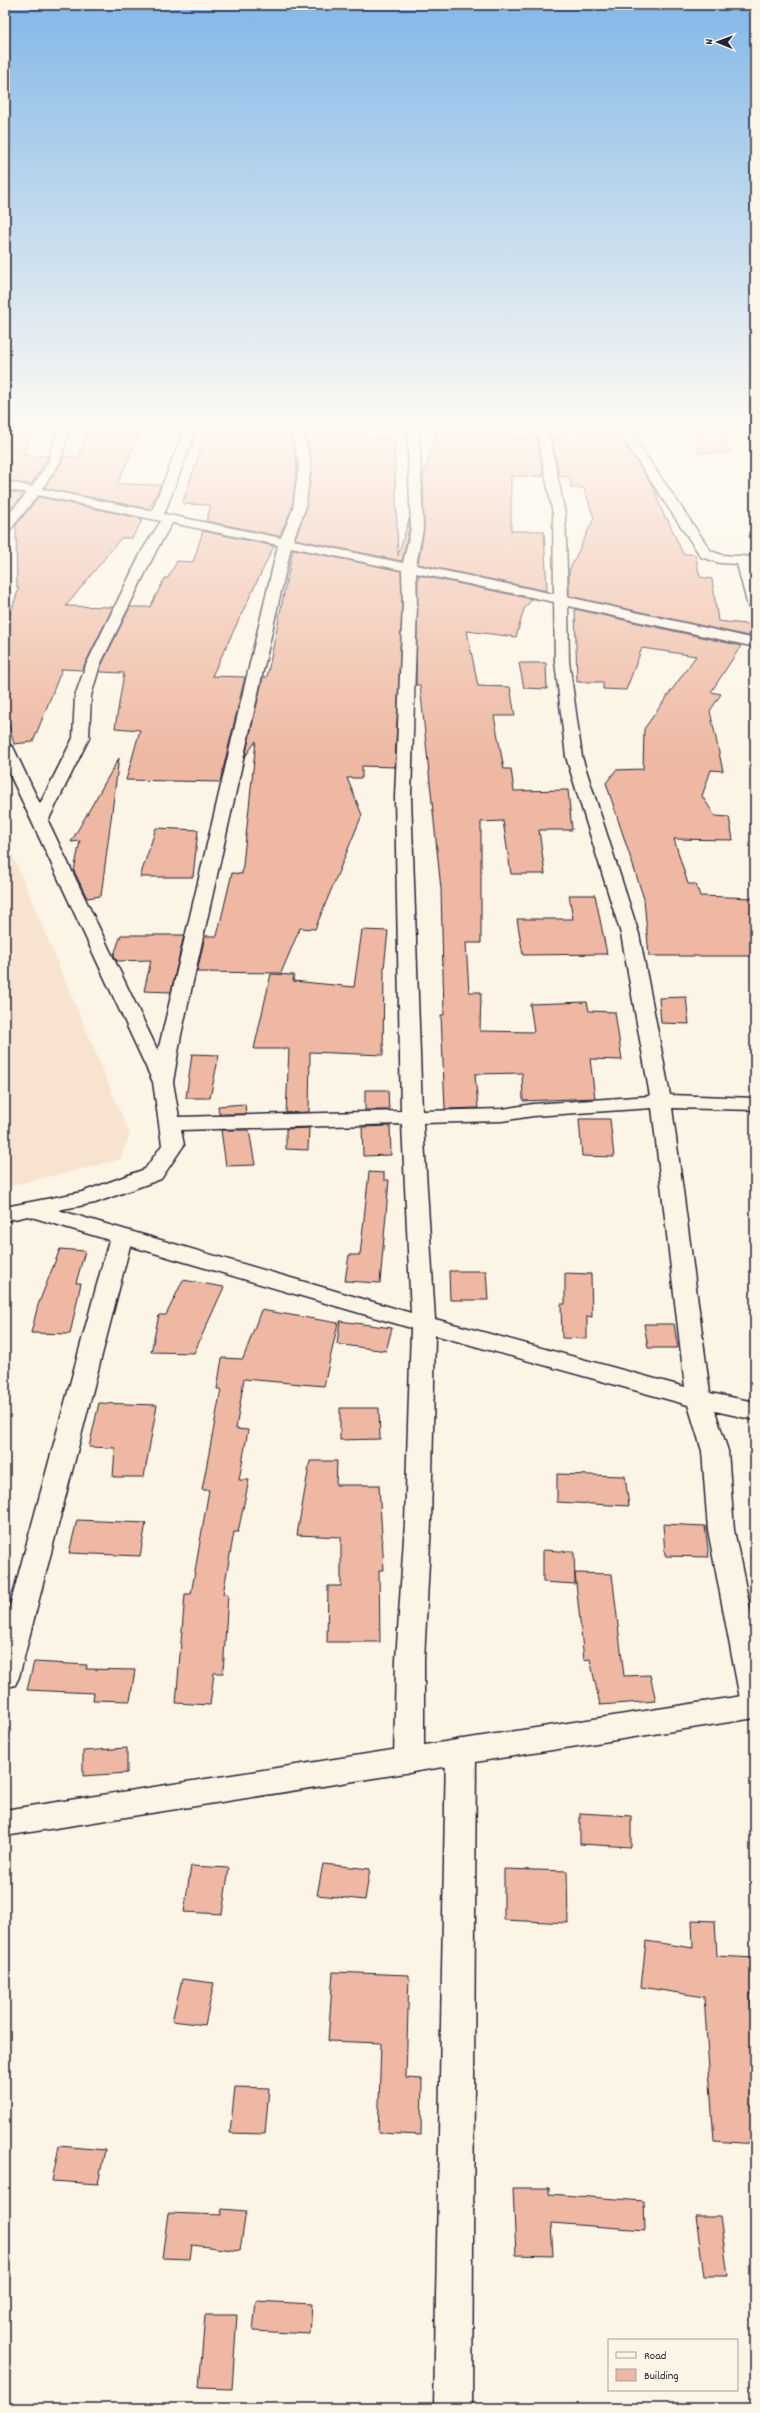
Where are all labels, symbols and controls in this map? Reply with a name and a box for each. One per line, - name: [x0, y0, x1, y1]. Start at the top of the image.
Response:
- north arrow: [698, 22, 738, 62]
- text: N: [702, 38, 718, 45]
- legend: [608, 2339, 738, 2391]
- text: Road: [644, 2348, 666, 2365]
- text: Building: [644, 2368, 679, 2385]

